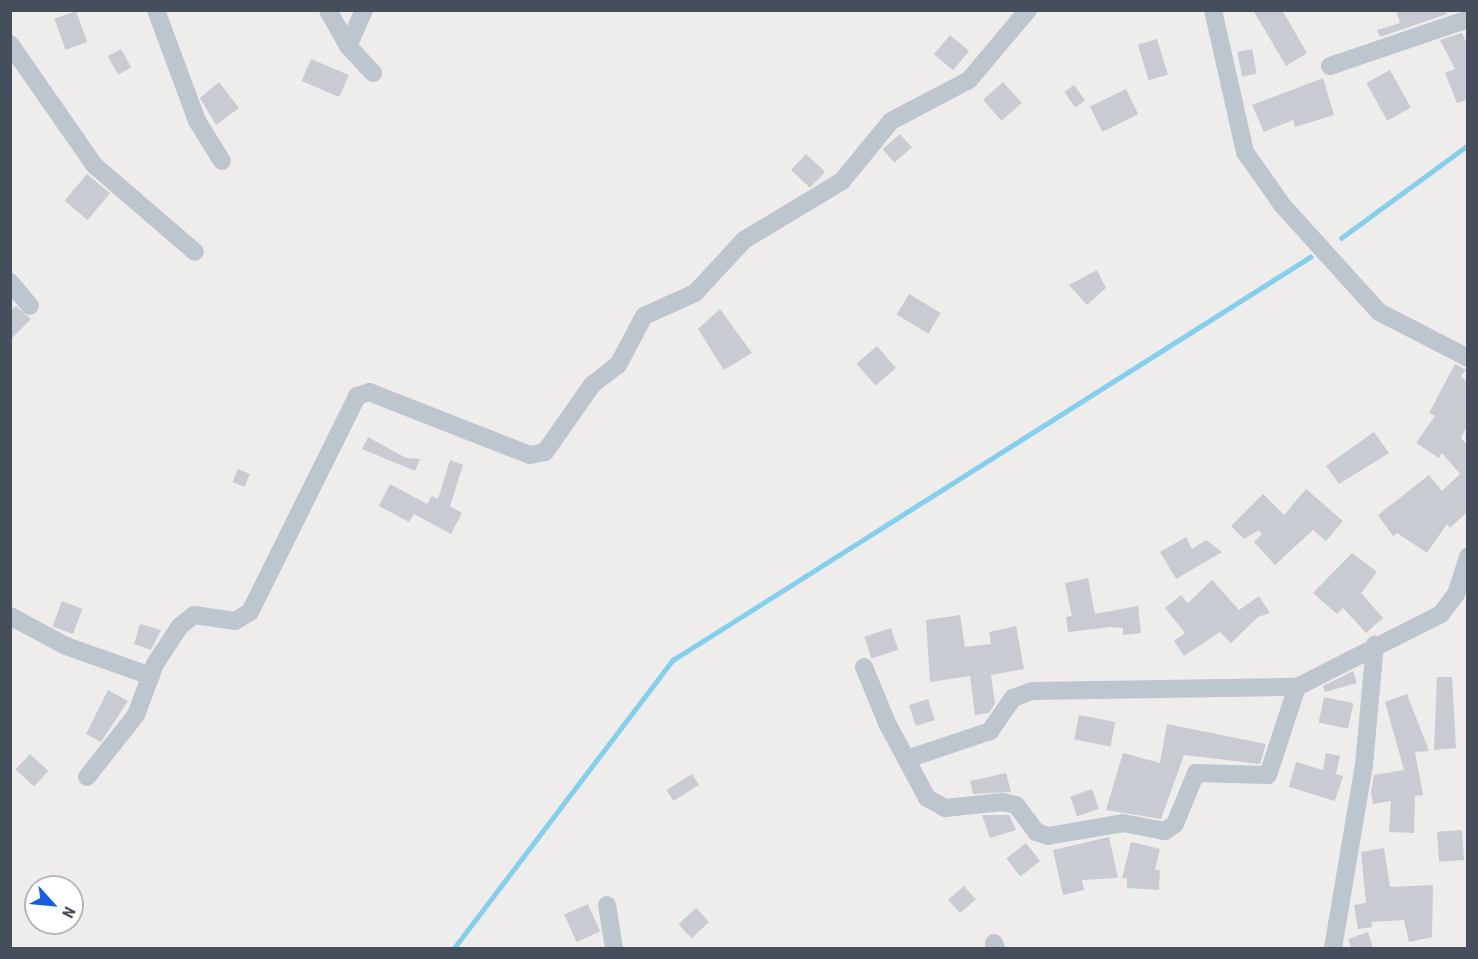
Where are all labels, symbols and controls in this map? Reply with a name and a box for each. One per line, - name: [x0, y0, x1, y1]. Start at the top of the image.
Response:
- north arrow: [24, 875, 84, 935]
- text: N: [58, 904, 79, 921]

